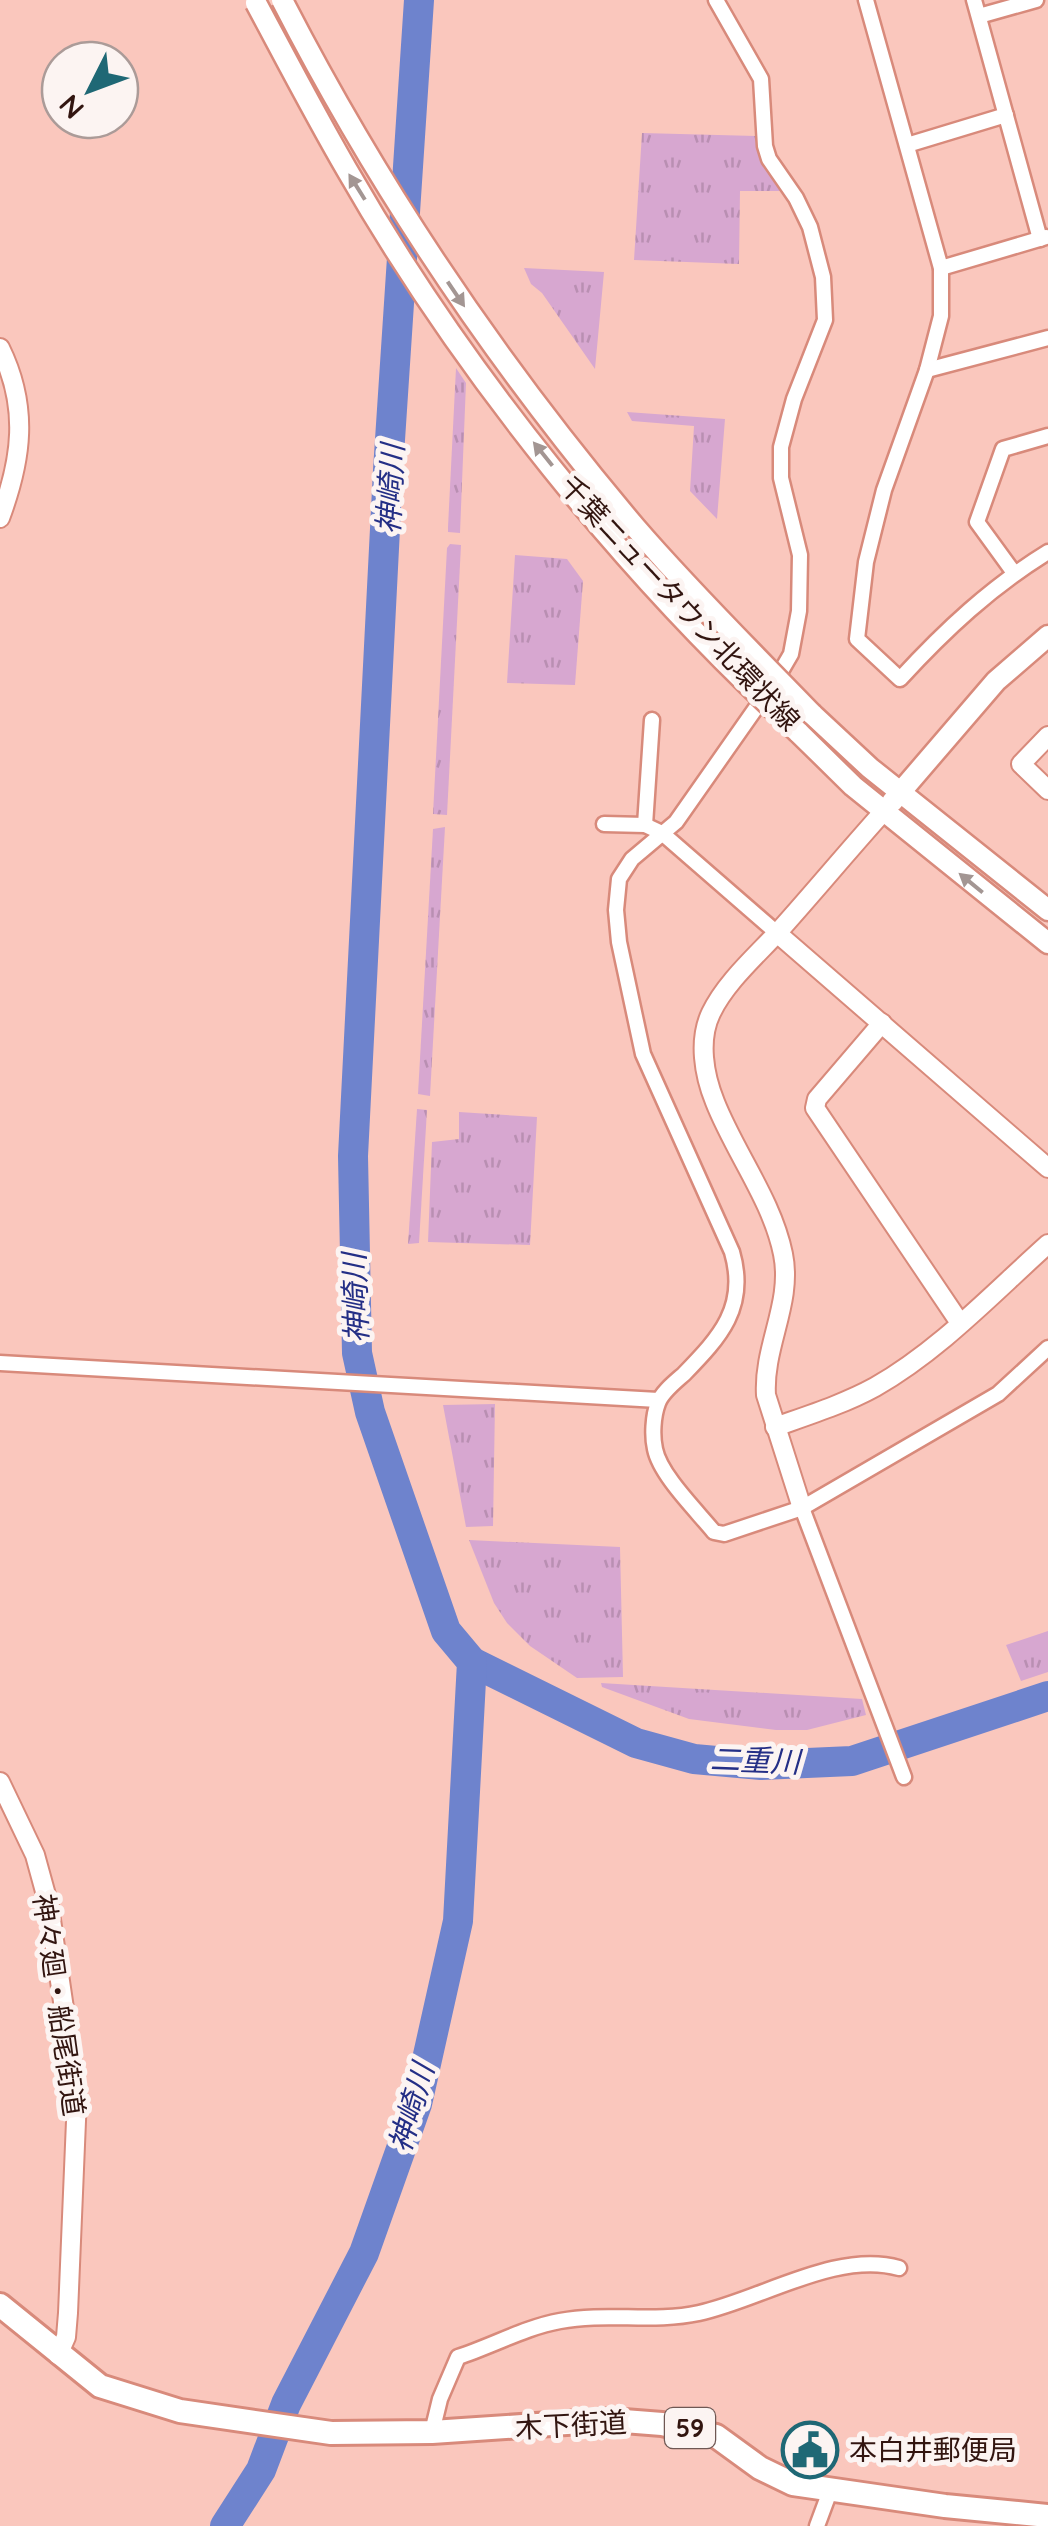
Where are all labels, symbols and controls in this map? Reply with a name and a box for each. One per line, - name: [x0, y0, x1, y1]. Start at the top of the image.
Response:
- north arrow: [40, 40, 140, 140]
- text: N: [51, 88, 91, 126]
- one-way arrow: [349, 174, 367, 201]
- one-way arrow: [447, 281, 465, 308]
- water label: 神崎川: [369, 440, 411, 535]
- one-way arrow: [533, 441, 554, 466]
- street label: 千葉ニュータウン北環状線: [553, 468, 808, 737]
- one-way arrow: [958, 873, 983, 894]
- water label: 神崎川: [334, 1249, 376, 1344]
- water label: 二重川: [709, 1739, 804, 1781]
- street label: 神々廻・船尾街道: [27, 1892, 92, 2118]
- water label: 神崎川: [380, 2056, 443, 2156]
- street label: 木下街道: [514, 2404, 628, 2445]
- road number: 59: [665, 2408, 715, 2448]
- public building icon: 本白井郵便局: [780, 2420, 840, 2480]
- place label: 本白井郵便局: [849, 2432, 1017, 2467]

